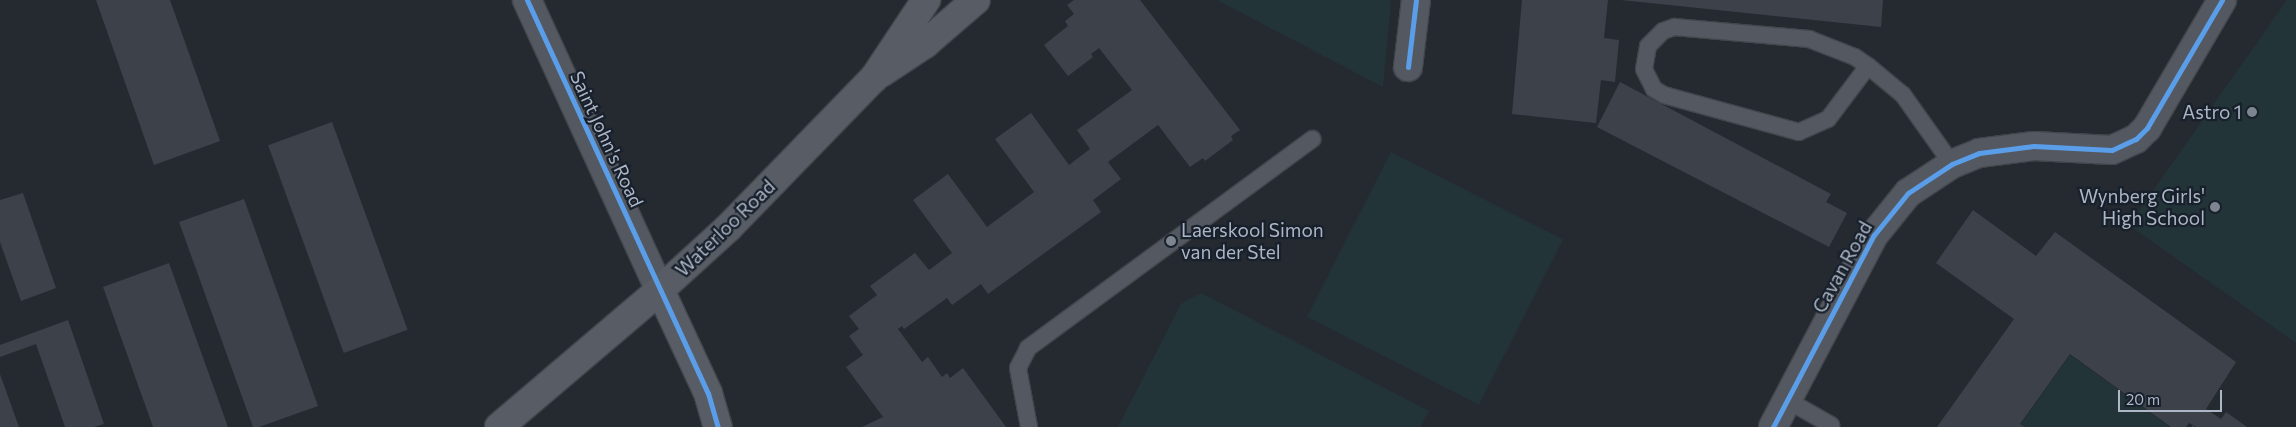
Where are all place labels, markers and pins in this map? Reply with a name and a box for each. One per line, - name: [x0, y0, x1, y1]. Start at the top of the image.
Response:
- place label: Astro 1: [2182, 101, 2242, 123]
- marker: Astro 1: [2246, 106, 2258, 118]
- place label: Wynberg Girls' High School: [2079, 185, 2205, 229]
- marker: Wynberg Girls' High School: [2209, 201, 2221, 213]
- place label: Laerskool Simon van der Stel: [1181, 219, 1324, 263]
- marker: Laerskool Simon van der Stel: [1165, 235, 1177, 247]

